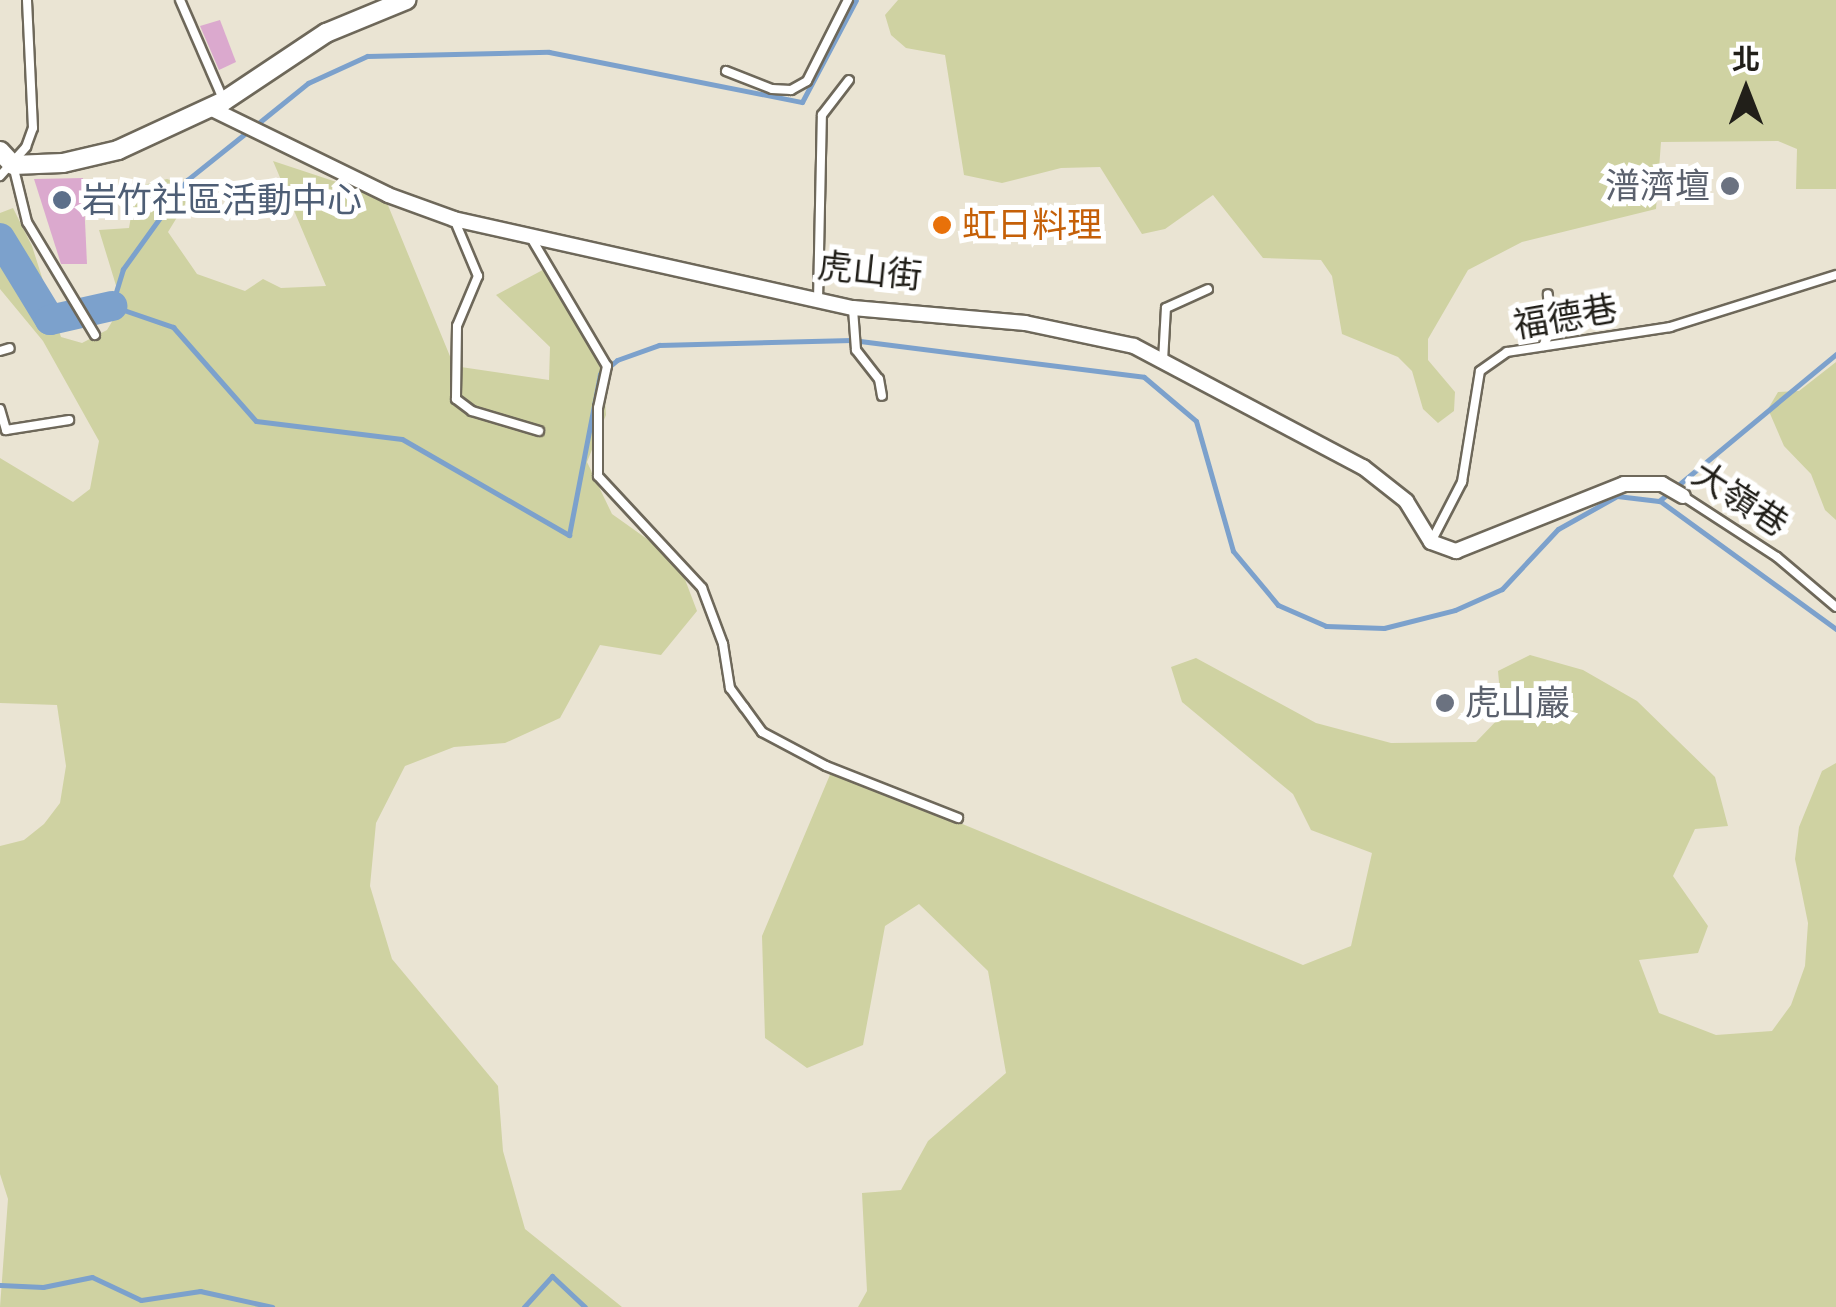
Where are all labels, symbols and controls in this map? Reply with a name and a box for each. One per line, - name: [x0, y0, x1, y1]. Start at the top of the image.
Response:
- north arrow: [1696, 40, 1796, 140]
- text: 北: [1732, 43, 1760, 76]
- place label: 潽濟壇: [1605, 165, 1710, 207]
- marker: 潽濟壇: [1719, 175, 1741, 197]
- place label: 岩竹社區活動中心: [82, 179, 362, 221]
- marker: 岩竹社區活動中心: [51, 189, 73, 211]
- place label: 虹日料理: [962, 204, 1102, 246]
- marker: 虹日料理: [931, 214, 953, 236]
- street label: 虎山街: [816, 245, 924, 297]
- street label: 福德巷: [1510, 287, 1620, 347]
- street label: 大嶺巷: [1685, 453, 1795, 545]
- place label: 虎山巖: [1465, 682, 1570, 724]
- marker: 虎山巖: [1434, 692, 1456, 714]

